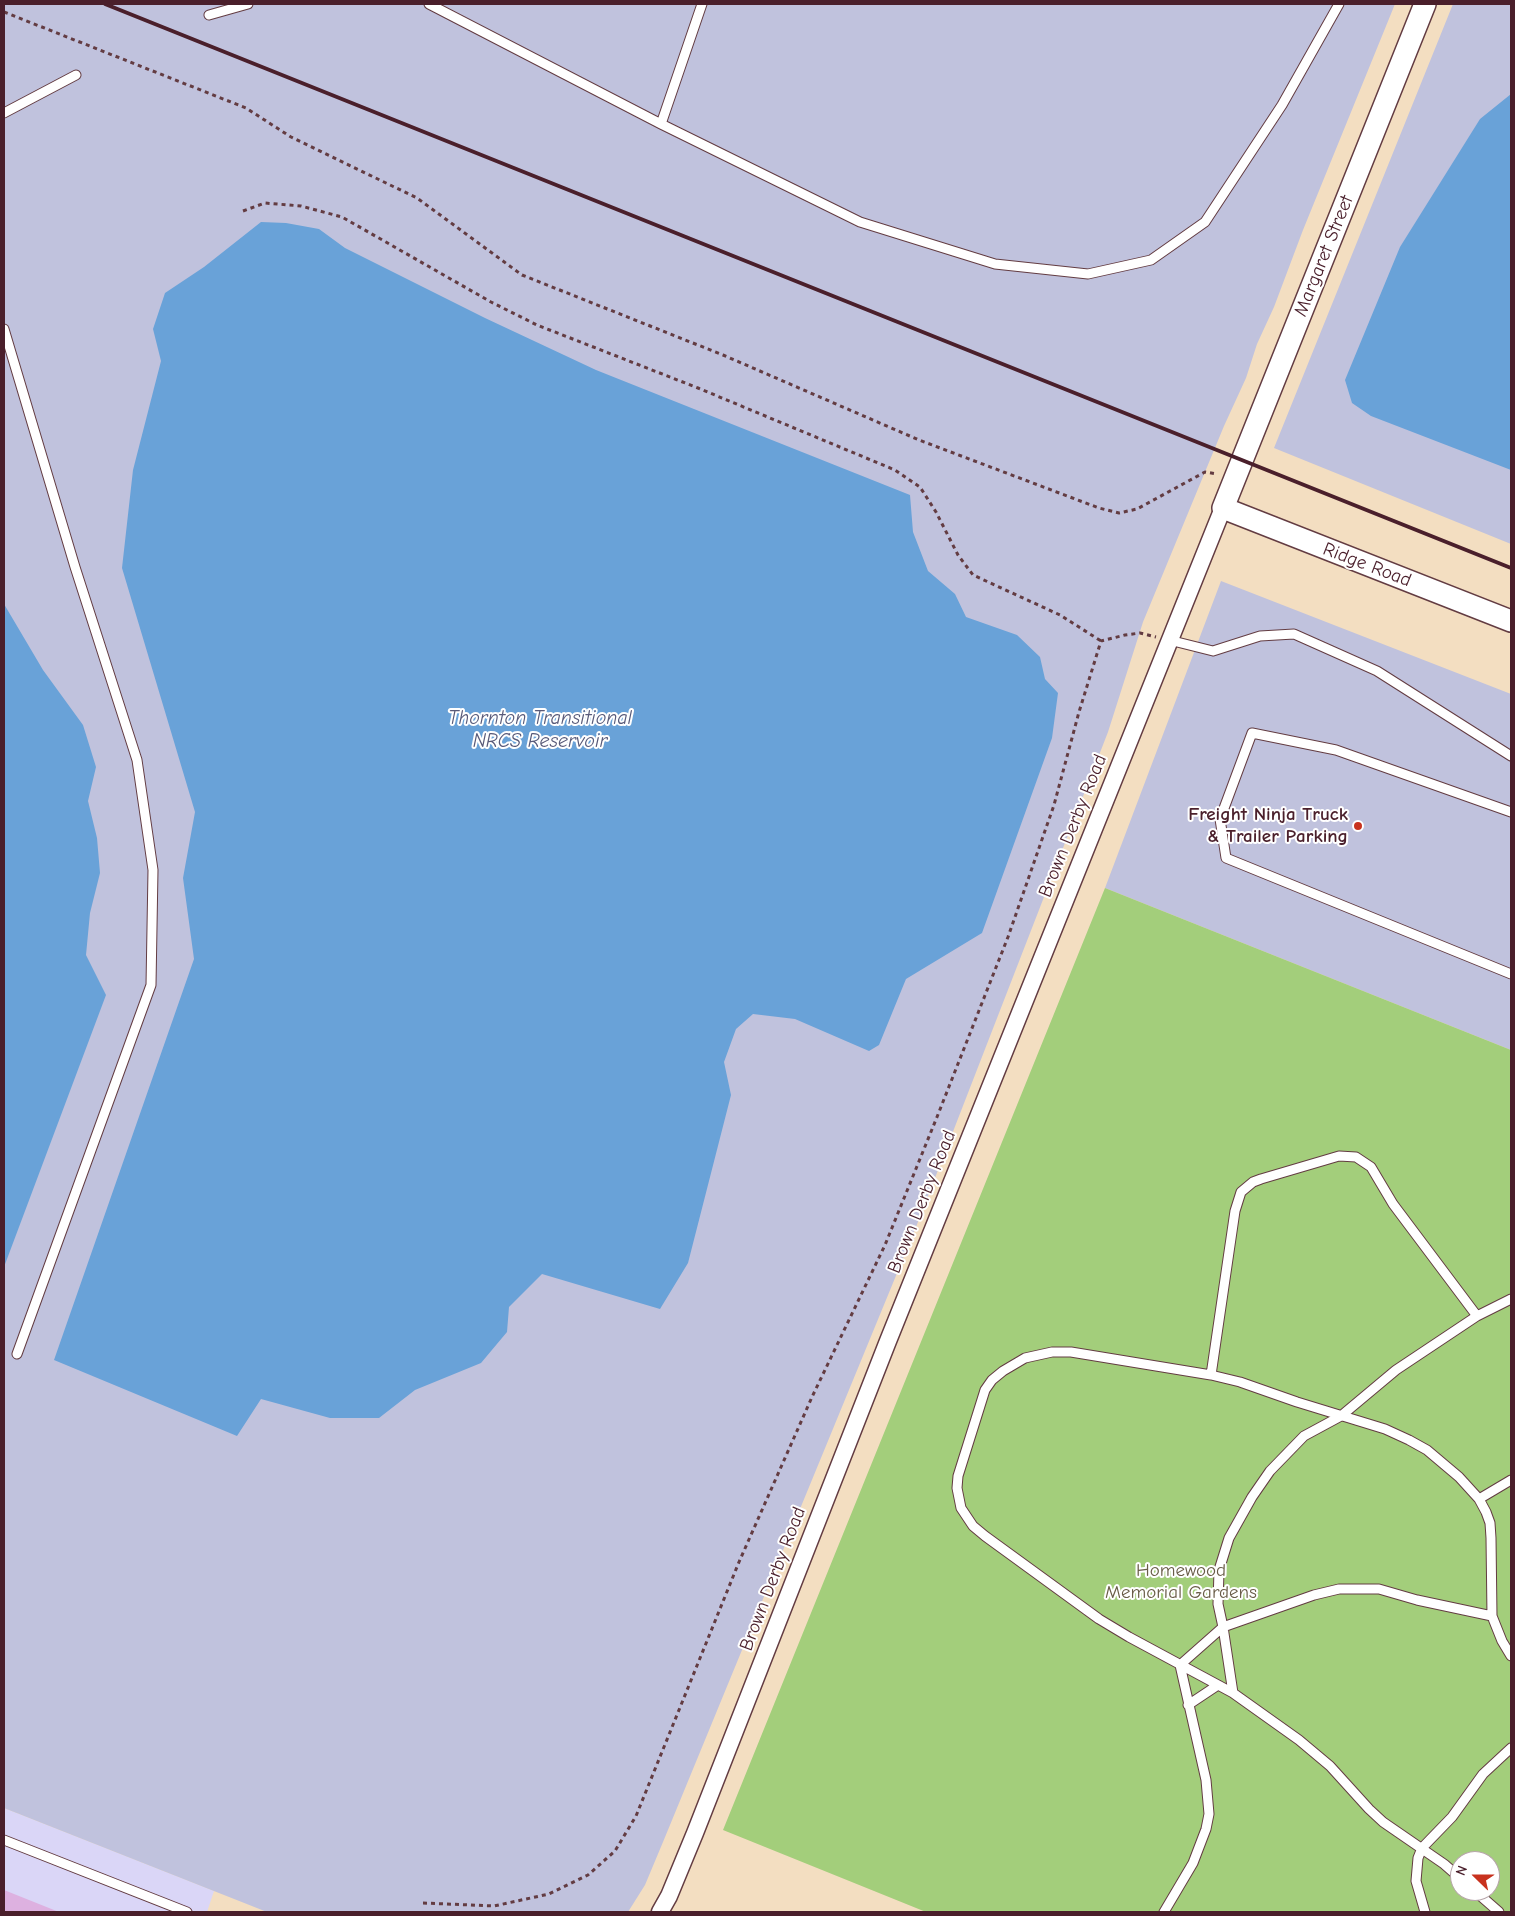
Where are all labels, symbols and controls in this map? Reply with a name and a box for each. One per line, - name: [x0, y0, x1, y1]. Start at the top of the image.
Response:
- street label: Margaret Street: [1289, 192, 1359, 320]
- street label: Ridge Road: [1320, 538, 1414, 592]
- water label: Thornton Transitional NRCS Reservoir: [448, 706, 632, 753]
- street label: Brown Derby Road: [1034, 751, 1112, 901]
- place label: Freight Ninja Truck & Trailer Parking: [1188, 804, 1348, 848]
- marker: Freight Ninja Truck & Trailer Parking: [1352, 820, 1364, 832]
- street label: Brown Derby Road: [883, 1127, 961, 1277]
- street label: Brown Derby Road: [735, 1504, 811, 1654]
- park label: Homewood Memorial Gardens: [1105, 1560, 1257, 1604]
- north arrow: [1450, 1851, 1500, 1901]
- text: N: [1452, 1863, 1471, 1878]

